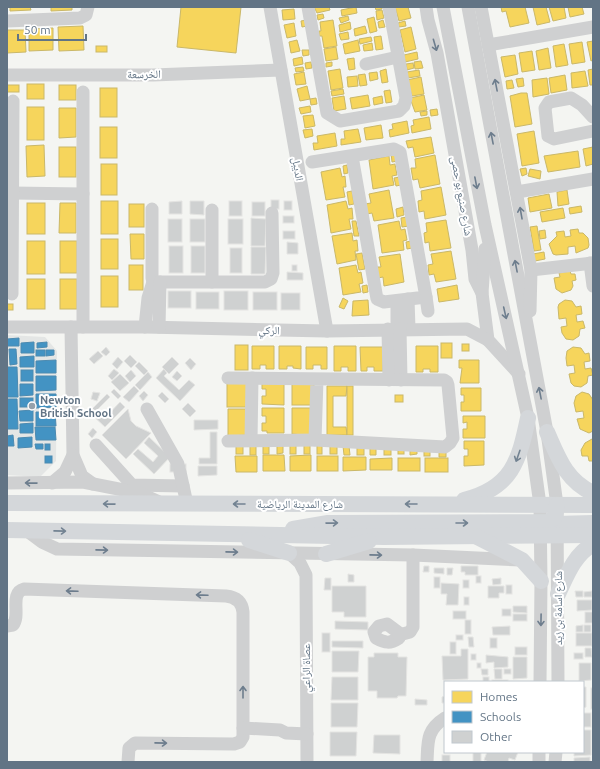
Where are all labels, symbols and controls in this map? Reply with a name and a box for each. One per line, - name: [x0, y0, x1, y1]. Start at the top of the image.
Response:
- scale bar: [18, 16, 86, 42]
- text: 50 m: [24, 23, 51, 36]
- one-way arrow: [432, 38, 439, 51]
- street label: الخرسعة: [127, 68, 161, 80]
- one-way arrow: [491, 79, 499, 92]
- one-way arrow: [488, 132, 496, 145]
- street label: شارع صنيع بو حصى: [448, 155, 475, 237]
- street label: الديبل: [289, 156, 306, 182]
- one-way arrow: [473, 176, 481, 189]
- one-way arrow: [517, 207, 525, 220]
- one-way arrow: [512, 260, 520, 273]
- one-way arrow: [502, 306, 509, 319]
- street label: الركي: [258, 324, 280, 339]
- one-way arrow: [536, 387, 544, 400]
- place label: Newton British School: [40, 394, 112, 419]
- marker: Newton British School: [27, 401, 37, 411]
- one-way arrow: [514, 449, 522, 461]
- one-way arrow: [25, 479, 38, 487]
- street label: شارع المدينة الرياضية: [257, 498, 343, 511]
- one-way arrow: [103, 500, 116, 508]
- one-way arrow: [233, 500, 246, 508]
- one-way arrow: [405, 500, 418, 508]
- one-way arrow: [455, 519, 468, 526]
- one-way arrow: [325, 520, 338, 527]
- one-way arrow: [53, 527, 66, 535]
- one-way arrow: [95, 546, 108, 553]
- one-way arrow: [225, 548, 238, 556]
- one-way arrow: [369, 551, 382, 559]
- street label: شارع اسامة بن زيد: [552, 571, 565, 645]
- one-way arrow: [66, 587, 79, 595]
- one-way arrow: [196, 591, 209, 599]
- one-way arrow: [537, 613, 545, 626]
- street label: عصاة الراعي: [300, 643, 315, 693]
- legend: [444, 681, 584, 753]
- one-way arrow: [239, 686, 247, 699]
- text: Homes: [480, 690, 518, 703]
- text: Schools: [480, 710, 521, 723]
- text: Other: [480, 730, 513, 743]
- one-way arrow: [154, 739, 167, 747]

